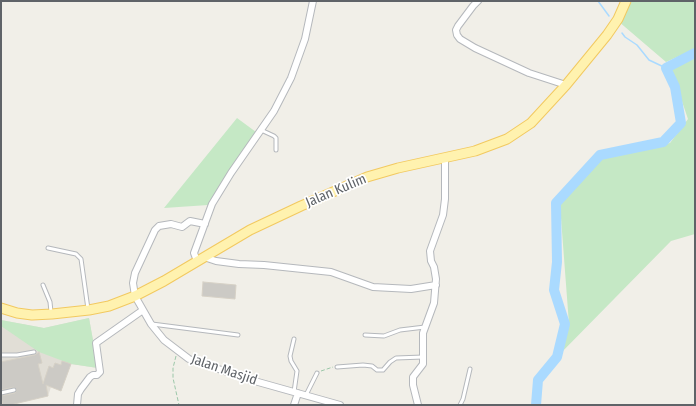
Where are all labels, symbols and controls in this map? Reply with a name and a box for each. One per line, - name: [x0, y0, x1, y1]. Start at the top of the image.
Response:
- street label: Jalan Kulim: [303, 171, 369, 211]
- street label: Jalan Masjid: [189, 351, 259, 389]

